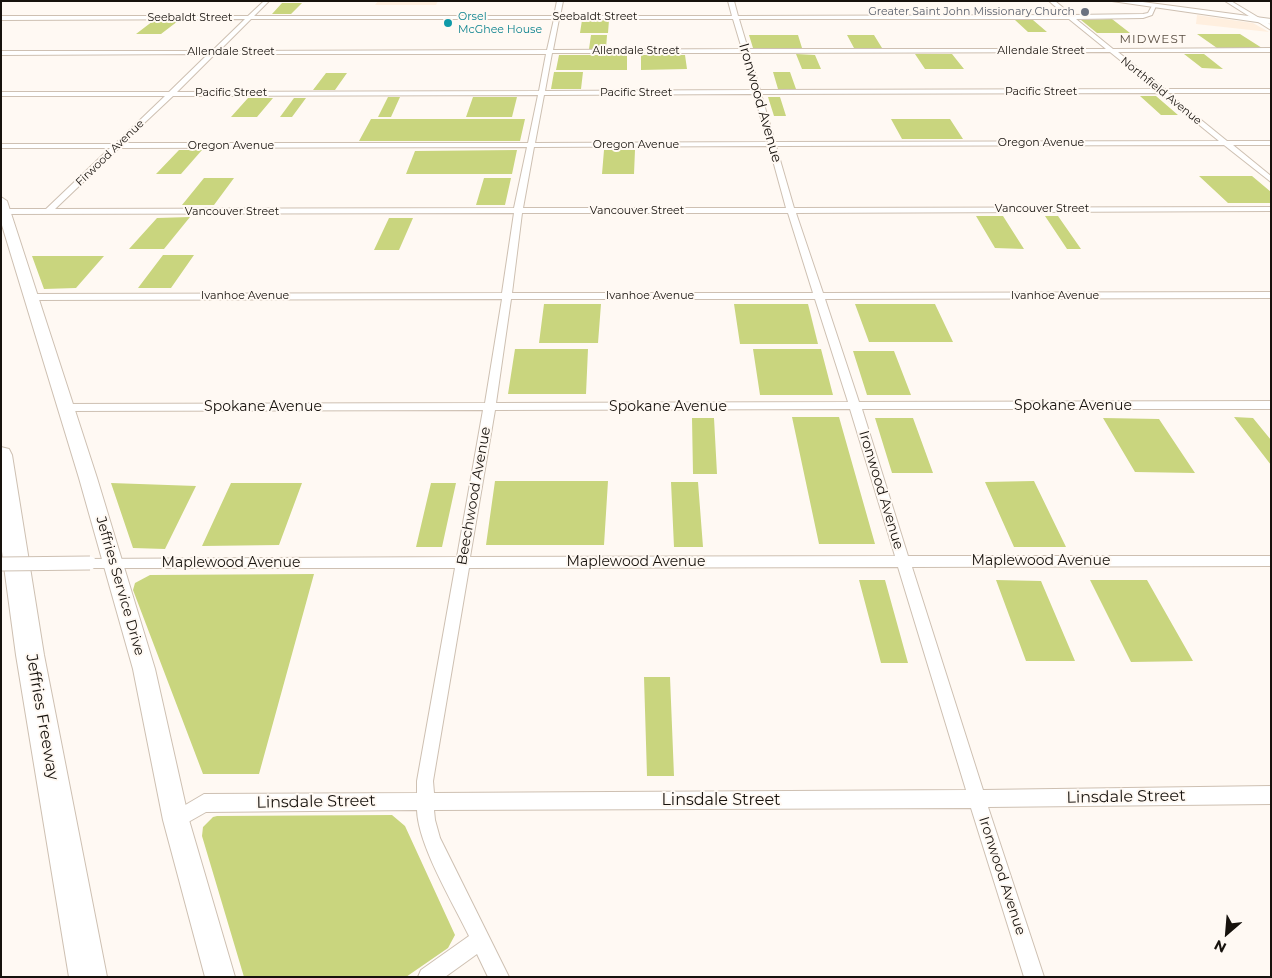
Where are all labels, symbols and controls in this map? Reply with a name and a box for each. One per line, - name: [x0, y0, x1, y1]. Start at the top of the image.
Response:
- place label: Greater Saint John Missionary Church: [868, 5, 1075, 19]
- marker: Greater Saint John Missionary Church: [1079, 6, 1091, 18]
- place label: Orsel McGhee House: [458, 10, 542, 36]
- street label: Seebaldt Street: [553, 10, 637, 24]
- street label: Seebaldt Street: [148, 11, 232, 25]
- marker: Orsel McGhee House: [442, 17, 454, 29]
- district label: MIDWEST: [1119, 32, 1187, 46]
- street label: Ironwood Avenue: [735, 41, 785, 165]
- street label: Allendale Street: [592, 44, 680, 58]
- street label: Allendale Street: [997, 44, 1085, 58]
- street label: Allendale Street: [187, 45, 275, 59]
- street label: Northfield Avenue: [1118, 54, 1204, 128]
- street label: Pacific Street: [1005, 85, 1077, 99]
- street label: Pacific Street: [195, 86, 267, 100]
- street label: Pacific Street: [600, 86, 672, 100]
- street label: Firwood Avenue: [73, 117, 147, 189]
- street label: Oregon Avenue: [998, 136, 1084, 150]
- street label: Oregon Avenue: [593, 138, 679, 152]
- street label: Oregon Avenue: [188, 139, 274, 153]
- street label: Vancouver Street: [995, 202, 1089, 216]
- street label: Vancouver Street: [590, 204, 684, 218]
- street label: Vancouver Street: [185, 205, 279, 219]
- street label: Ivanhoe Avenue: [201, 289, 289, 303]
- street label: Ivanhoe Avenue: [606, 289, 694, 303]
- street label: Ivanhoe Avenue: [1011, 289, 1099, 303]
- street label: Spokane Avenue: [1014, 398, 1132, 414]
- street label: Spokane Avenue: [204, 399, 322, 415]
- street label: Spokane Avenue: [609, 399, 727, 415]
- street label: Beechwood Avenue: [454, 426, 494, 566]
- street label: Ironwood Avenue: [855, 429, 907, 551]
- street label: Jeffries Service Drive: [92, 514, 148, 658]
- street label: Maplewood Avenue: [972, 553, 1110, 569]
- street label: Maplewood Avenue: [567, 554, 705, 570]
- street label: Maplewood Avenue: [162, 555, 300, 571]
- street label: Jeffries Freeway: [21, 652, 63, 782]
- street label: Linsdale Street: [1066, 786, 1186, 808]
- street label: Linsdale Street: [661, 790, 781, 810]
- street label: Linsdale Street: [256, 791, 376, 813]
- street label: Ironwood Avenue: [975, 815, 1029, 937]
- north arrow: [1202, 908, 1252, 958]
- text: N: [1211, 936, 1229, 957]

